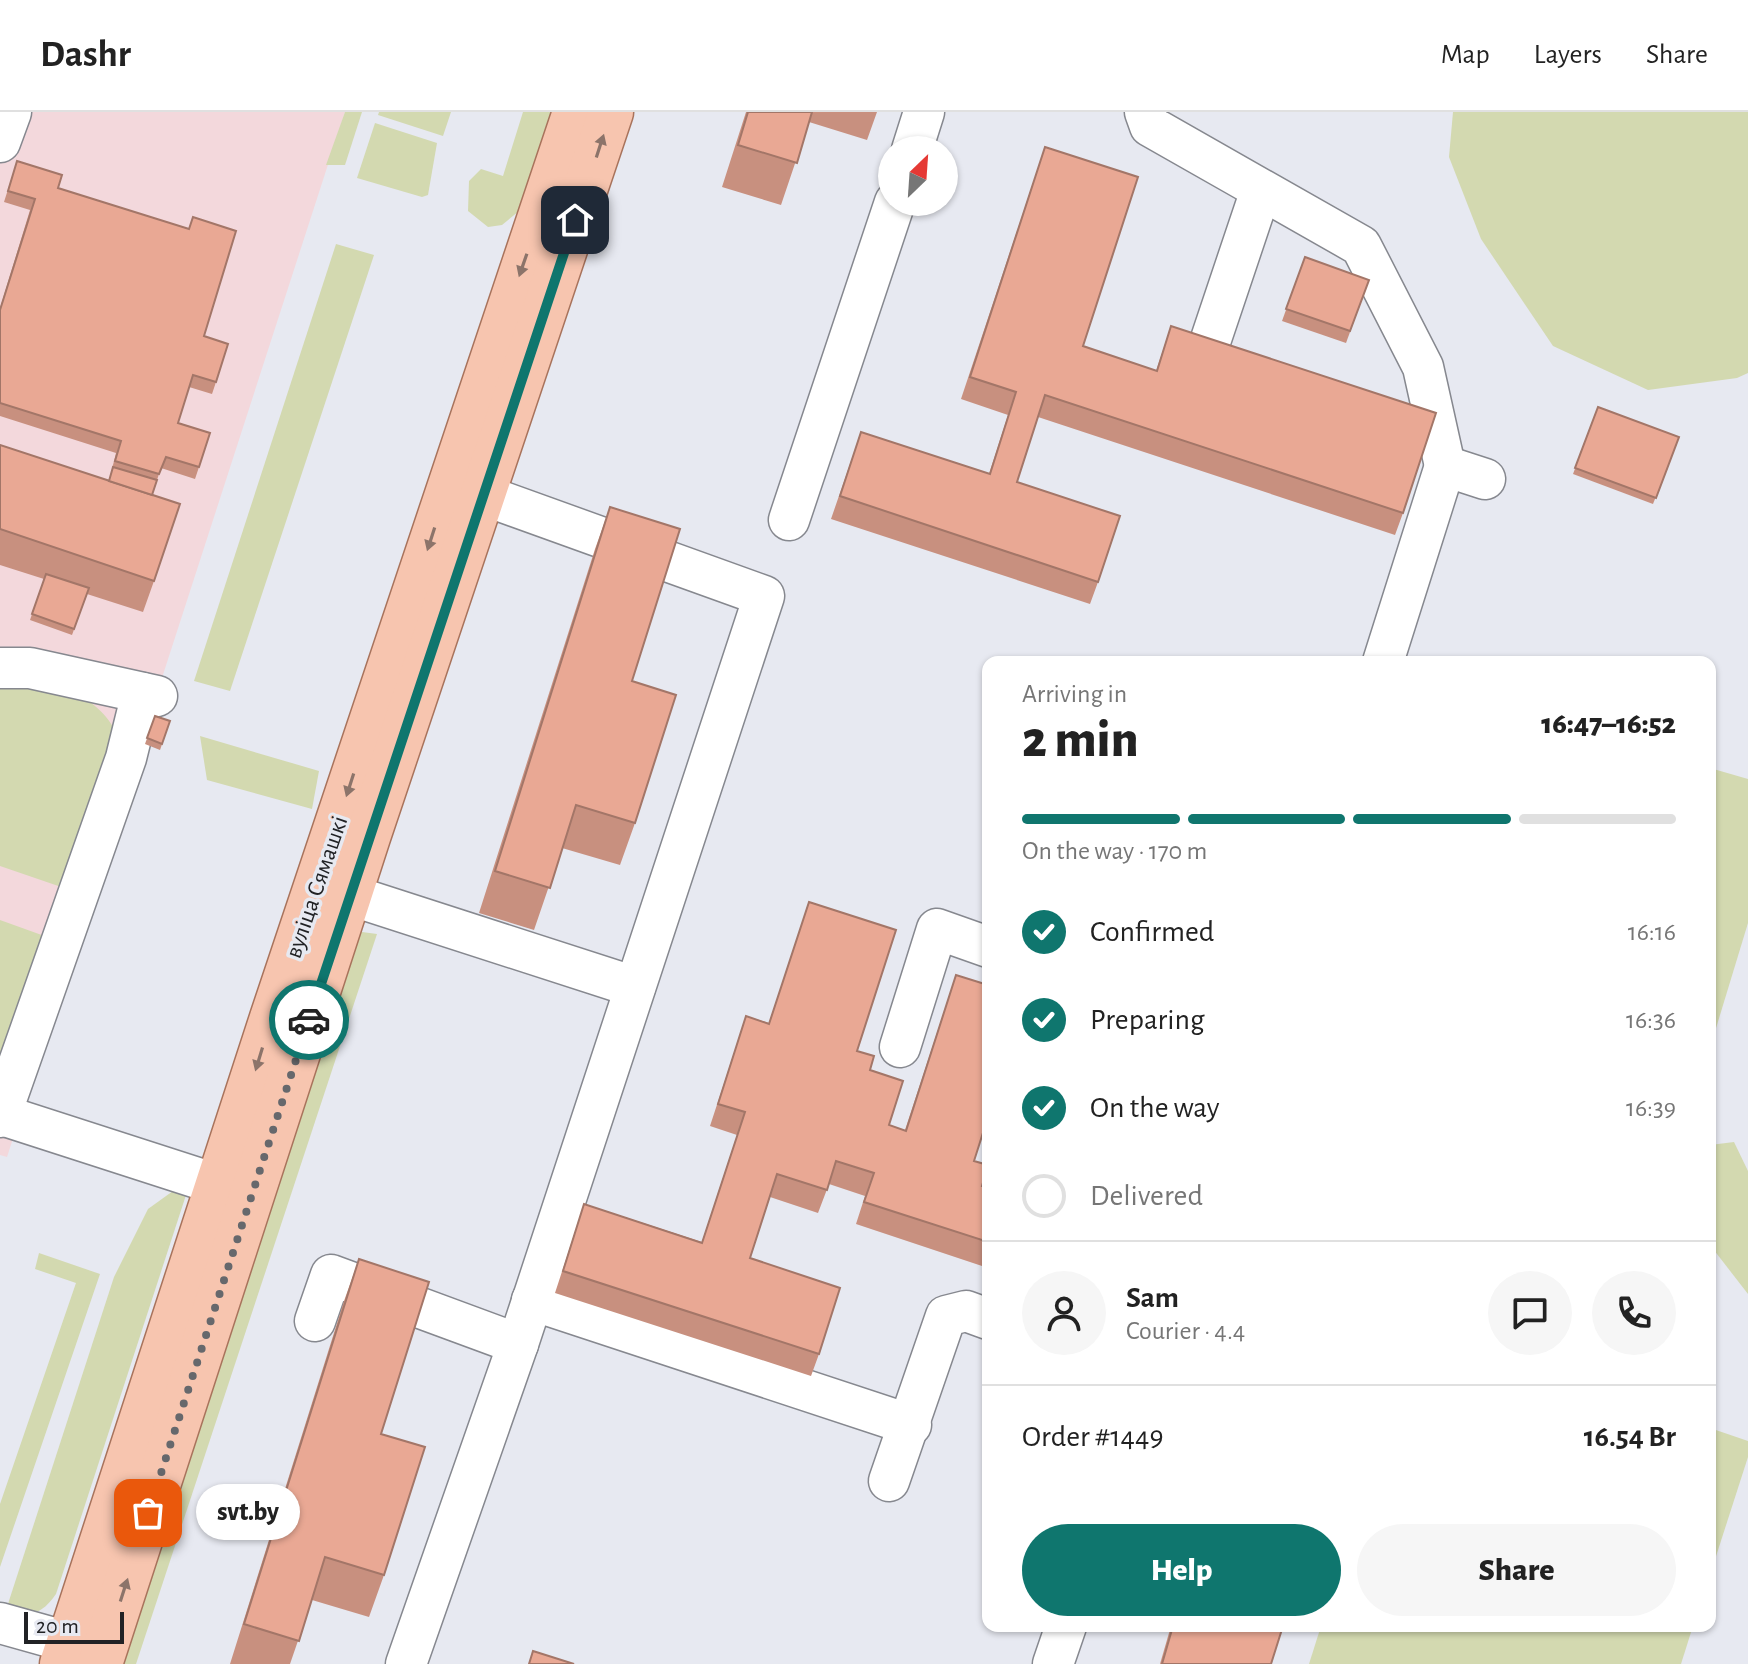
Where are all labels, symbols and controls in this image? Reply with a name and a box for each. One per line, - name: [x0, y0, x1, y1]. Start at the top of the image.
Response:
- text: Dashr: [40, 36, 131, 74]
- text: Map: [1441, 41, 1490, 69]
- text: Layers: [1534, 41, 1602, 69]
- text: Share: [1646, 41, 1708, 69]
- one-way arrow: [594, 134, 606, 158]
- north arrow: [878, 136, 958, 216]
- map controls: [878, 136, 958, 216]
- pin: [541, 186, 609, 254]
- icon: home: [553, 198, 597, 242]
- one-way arrow: [516, 254, 528, 278]
- one-way arrow: [425, 527, 437, 551]
- text: Arriving in: [1022, 681, 1127, 707]
- text: 16:47–16:52: [1541, 709, 1676, 739]
- text: 2 min: [1022, 714, 1138, 766]
- one-way arrow: [343, 774, 355, 798]
- street label: вуліца Сямашкі: [281, 813, 352, 961]
- text: On the way · 170 m: [1022, 838, 1207, 864]
- icon: check: [1022, 910, 1066, 954]
- text: Confirmed: [1090, 917, 1214, 947]
- text: 16:16: [1628, 919, 1676, 945]
- courier: [269, 980, 349, 1060]
- icon: car: [287, 998, 331, 1042]
- icon: check: [1022, 998, 1066, 1042]
- text: Preparing: [1090, 1005, 1205, 1035]
- text: 16:36: [1626, 1007, 1676, 1033]
- one-way arrow: [252, 1047, 265, 1071]
- icon: check: [1022, 1086, 1066, 1130]
- text: On the way: [1090, 1093, 1219, 1123]
- text: 16:39: [1626, 1095, 1676, 1121]
- text: Delivered: [1090, 1181, 1203, 1211]
- button: person: [1022, 1271, 1106, 1355]
- button: chat: [1488, 1271, 1572, 1355]
- button: phone: [1592, 1271, 1676, 1355]
- text: Sam: [1126, 1283, 1179, 1313]
- text: Courier · 4.4: [1126, 1318, 1245, 1344]
- text: Order #1449: [1022, 1422, 1163, 1452]
- text: 16.54 Br: [1584, 1422, 1676, 1452]
- pin: [114, 1479, 182, 1547]
- callout: svt.by: [196, 1485, 300, 1541]
- icon: bag: [126, 1491, 170, 1535]
- text: svt.by: [217, 1499, 279, 1525]
- button: Help: [1022, 1524, 1341, 1616]
- button: Share: [1357, 1524, 1676, 1616]
- one-way arrow: [118, 1577, 130, 1601]
- scale bar: [24, 1608, 124, 1644]
- text: 20 m: [36, 1615, 79, 1637]

